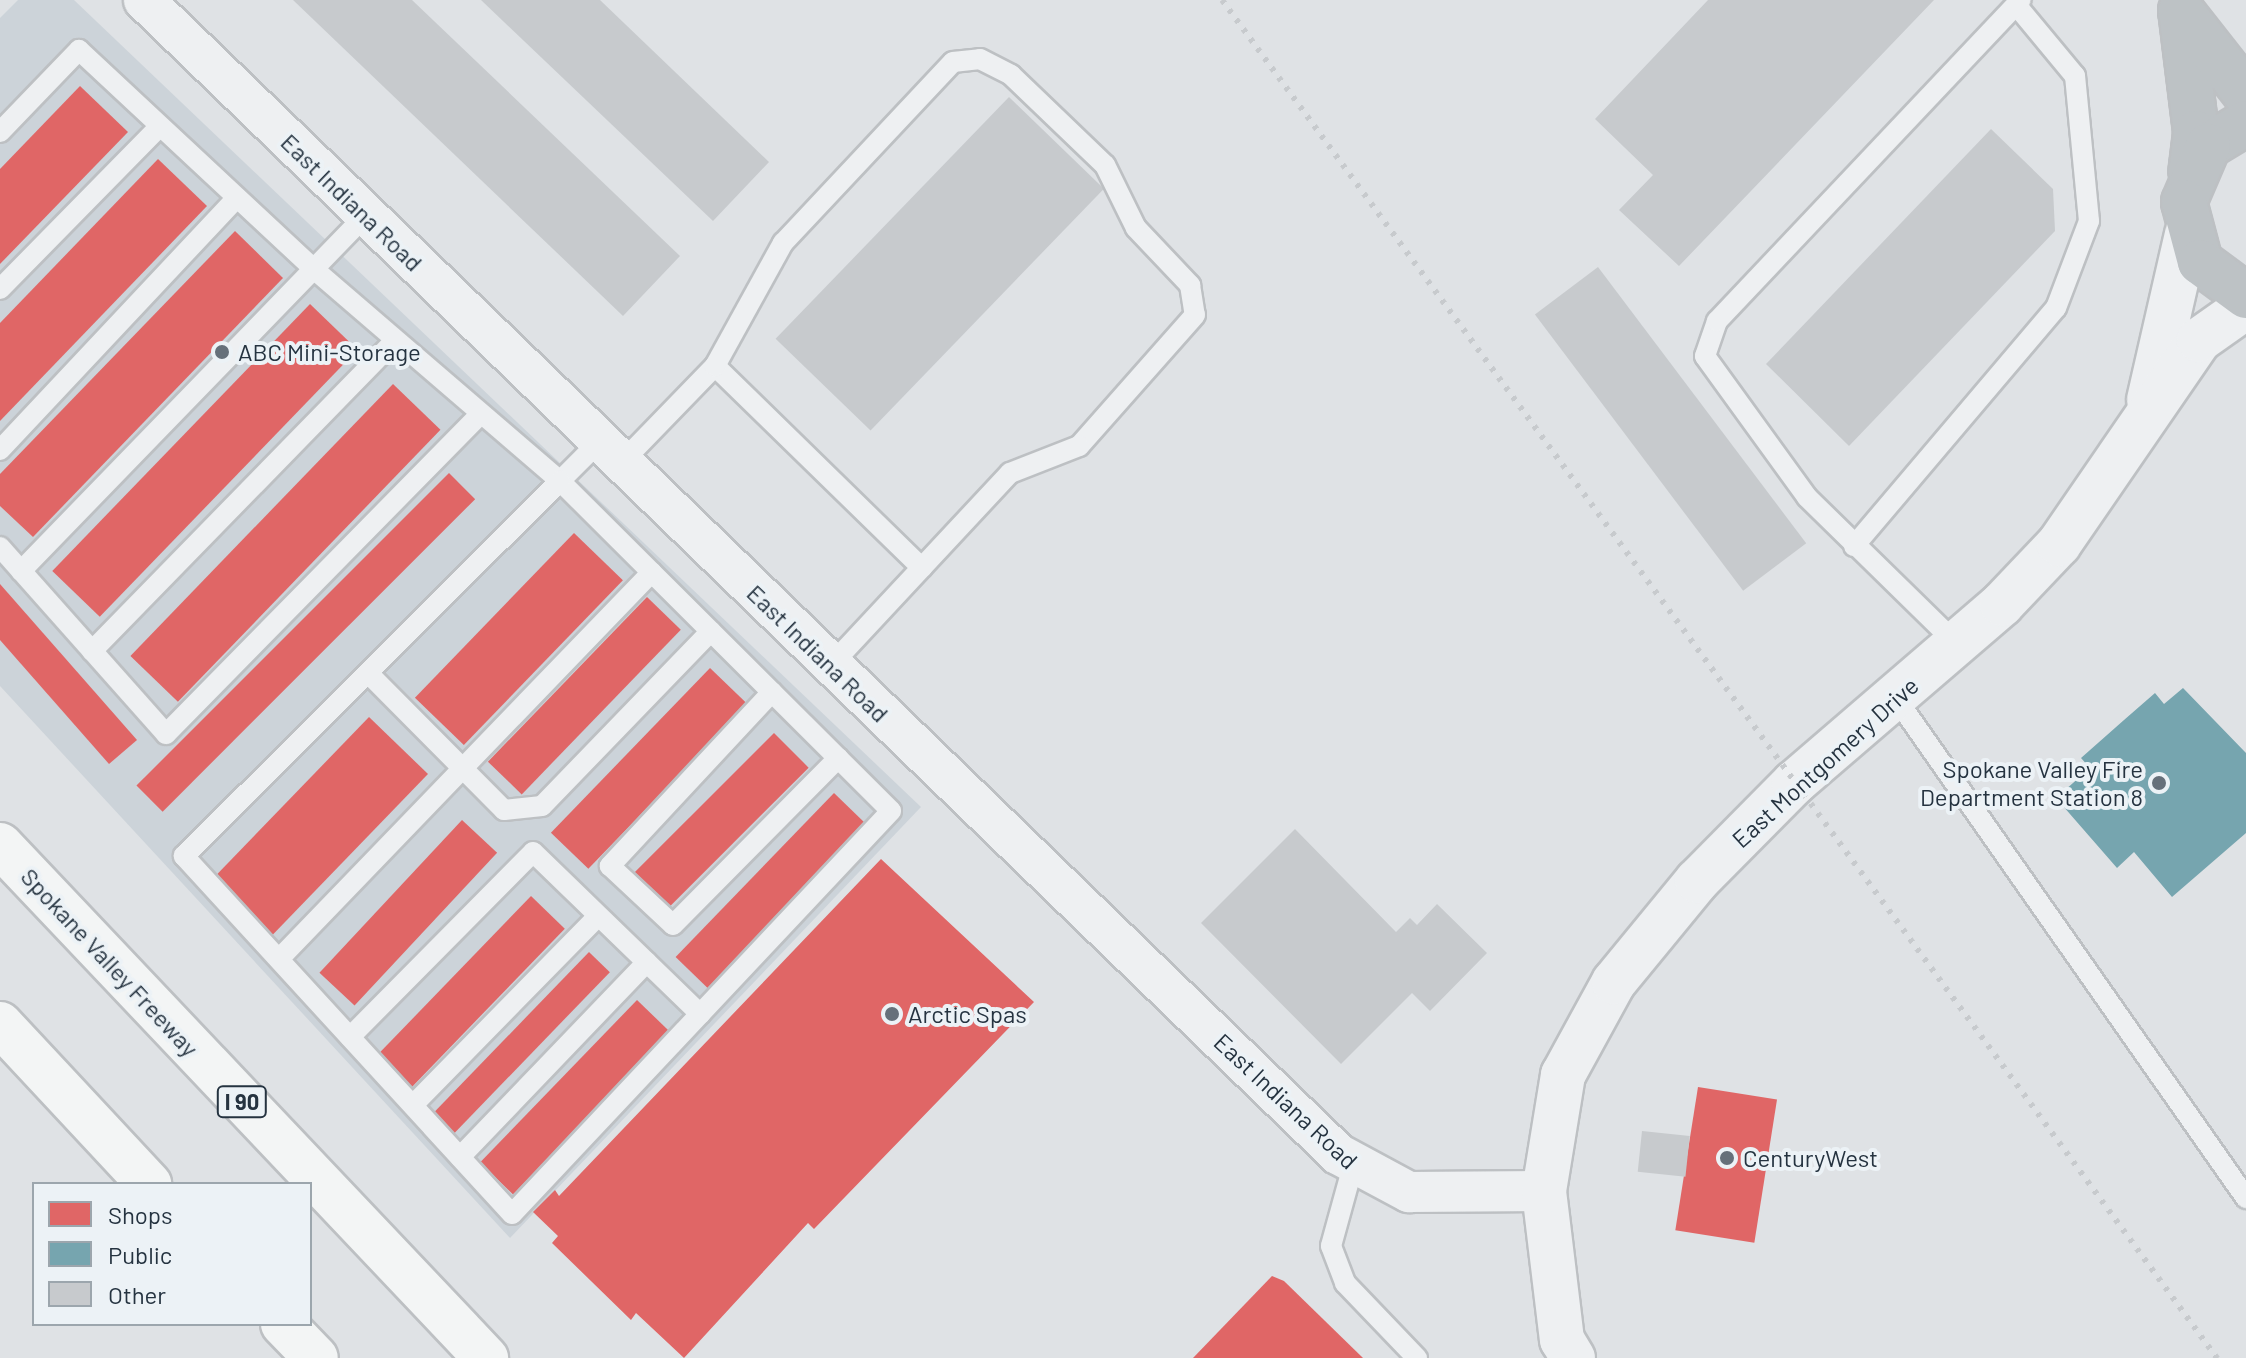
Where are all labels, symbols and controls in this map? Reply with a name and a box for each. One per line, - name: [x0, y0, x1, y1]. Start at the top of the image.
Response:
- street label: East Indiana Road: [275, 127, 429, 277]
- place label: ABC Mini-Storage: [238, 338, 421, 366]
- marker: ABC Mini-Storage: [213, 343, 231, 361]
- street label: East Indiana Road: [741, 578, 895, 728]
- street label: East Montgomery Drive: [1726, 671, 1924, 853]
- place label: Spokane Valley Fire Department Station 8: [1920, 755, 2143, 811]
- marker: Spokane Valley Fire Department Station 8: [2150, 774, 2168, 792]
- street label: Spokane Valley Freeway: [15, 862, 205, 1062]
- place label: Arctic Spas: [908, 1000, 1027, 1028]
- marker: Arctic Spas: [883, 1005, 901, 1023]
- street label: East Indiana Road: [1208, 1027, 1364, 1175]
- road number: I 90: [216, 1084, 268, 1120]
- place label: CenturyWest: [1743, 1144, 1878, 1172]
- marker: CenturyWest: [1718, 1149, 1736, 1167]
- legend: [32, 1182, 312, 1326]
- text: Shops: [108, 1200, 173, 1229]
- text: Public: [108, 1240, 172, 1269]
- text: Other: [108, 1280, 166, 1309]

